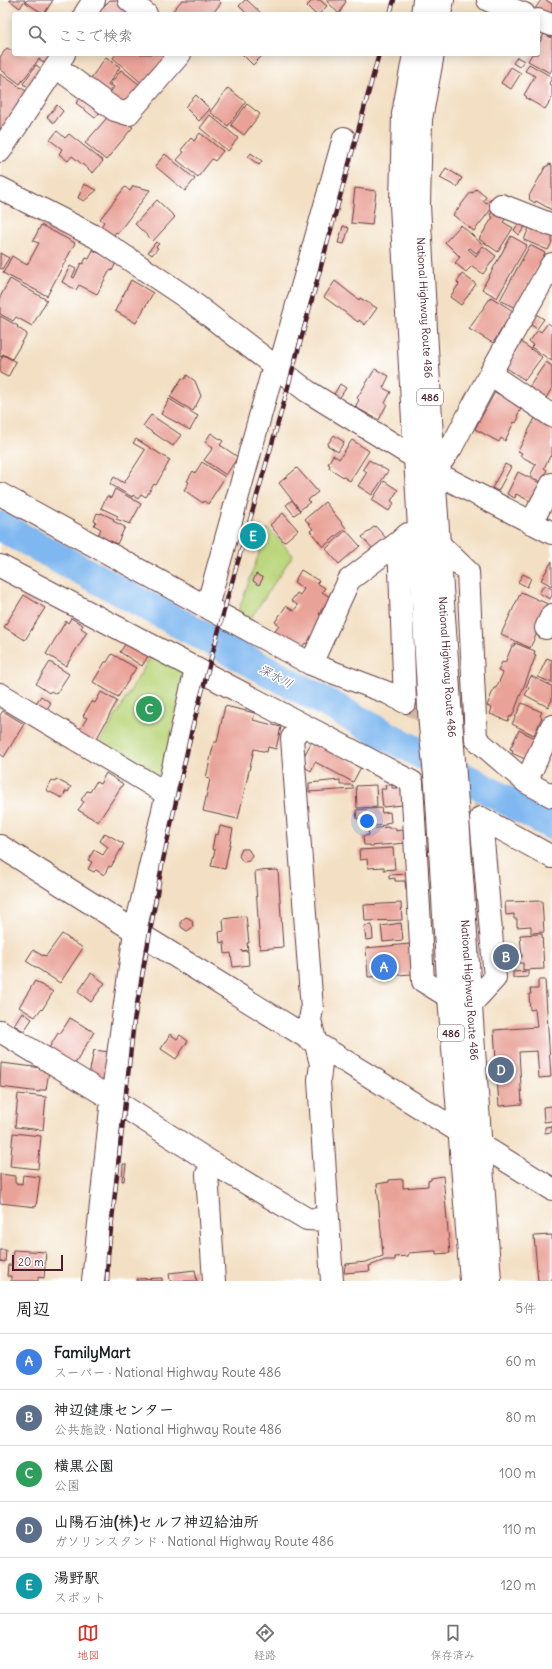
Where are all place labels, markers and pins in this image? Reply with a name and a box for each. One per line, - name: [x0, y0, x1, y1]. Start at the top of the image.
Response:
- pin: E: [240, 521, 266, 551]
- pin: C: [136, 694, 162, 724]
- pin: B: [493, 942, 519, 972]
- pin: A: [371, 952, 397, 982]
- pin: D: [488, 1055, 514, 1085]

